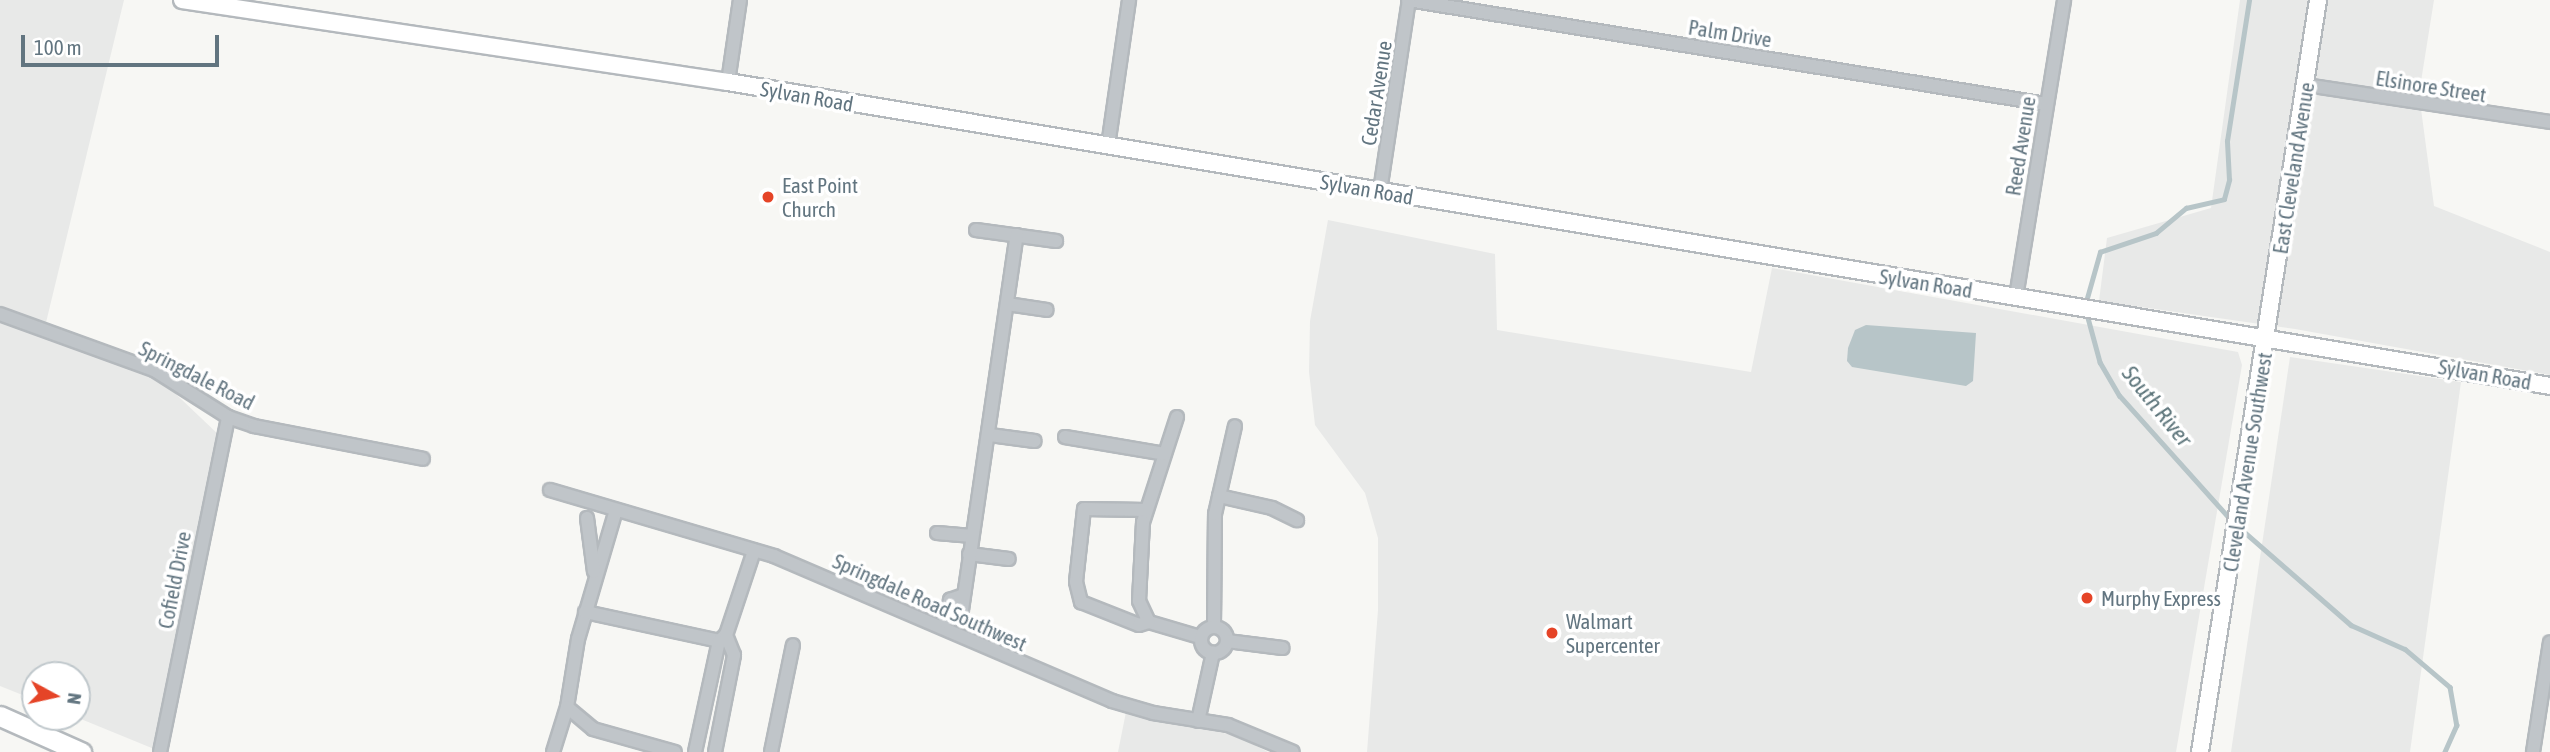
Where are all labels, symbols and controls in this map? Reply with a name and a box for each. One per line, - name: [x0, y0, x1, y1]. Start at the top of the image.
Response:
- street label: Palm Drive: [1687, 14, 1773, 52]
- scale bar: [24, 21, 222, 65]
- text: 100 m: [34, 35, 82, 59]
- street label: Cedar Avenue: [1355, 39, 1397, 147]
- street label: Elsinore Street: [2374, 65, 2488, 107]
- street label: Sylvan Road: [759, 75, 855, 117]
- street label: East Cleveland Avenue: [2267, 80, 2319, 256]
- street label: Reed Avenue: [2000, 94, 2040, 198]
- street label: Sylvan Road: [1319, 168, 1415, 210]
- place label: East Point Church: [782, 172, 858, 222]
- marker: East Point Church: [760, 189, 776, 205]
- street label: Sylvan Road: [1878, 263, 1974, 303]
- street label: Springdale Road: [135, 335, 259, 415]
- street label: Cleveland Avenue Southwest: [2217, 350, 2277, 574]
- street label: Sylvan Road: [2437, 353, 2533, 395]
- water label: South River: [2116, 360, 2198, 452]
- street label: Cofield Drive: [152, 529, 196, 631]
- street label: Springdale Road Southwest: [829, 548, 1031, 656]
- place label: Murphy Express: [2101, 585, 2221, 611]
- marker: Murphy Express: [2079, 590, 2095, 606]
- place label: Walmart Supercenter: [1566, 608, 1660, 658]
- marker: Walmart Supercenter: [1544, 625, 1560, 641]
- north arrow: [21, 661, 91, 731]
- text: N: [63, 692, 86, 706]

